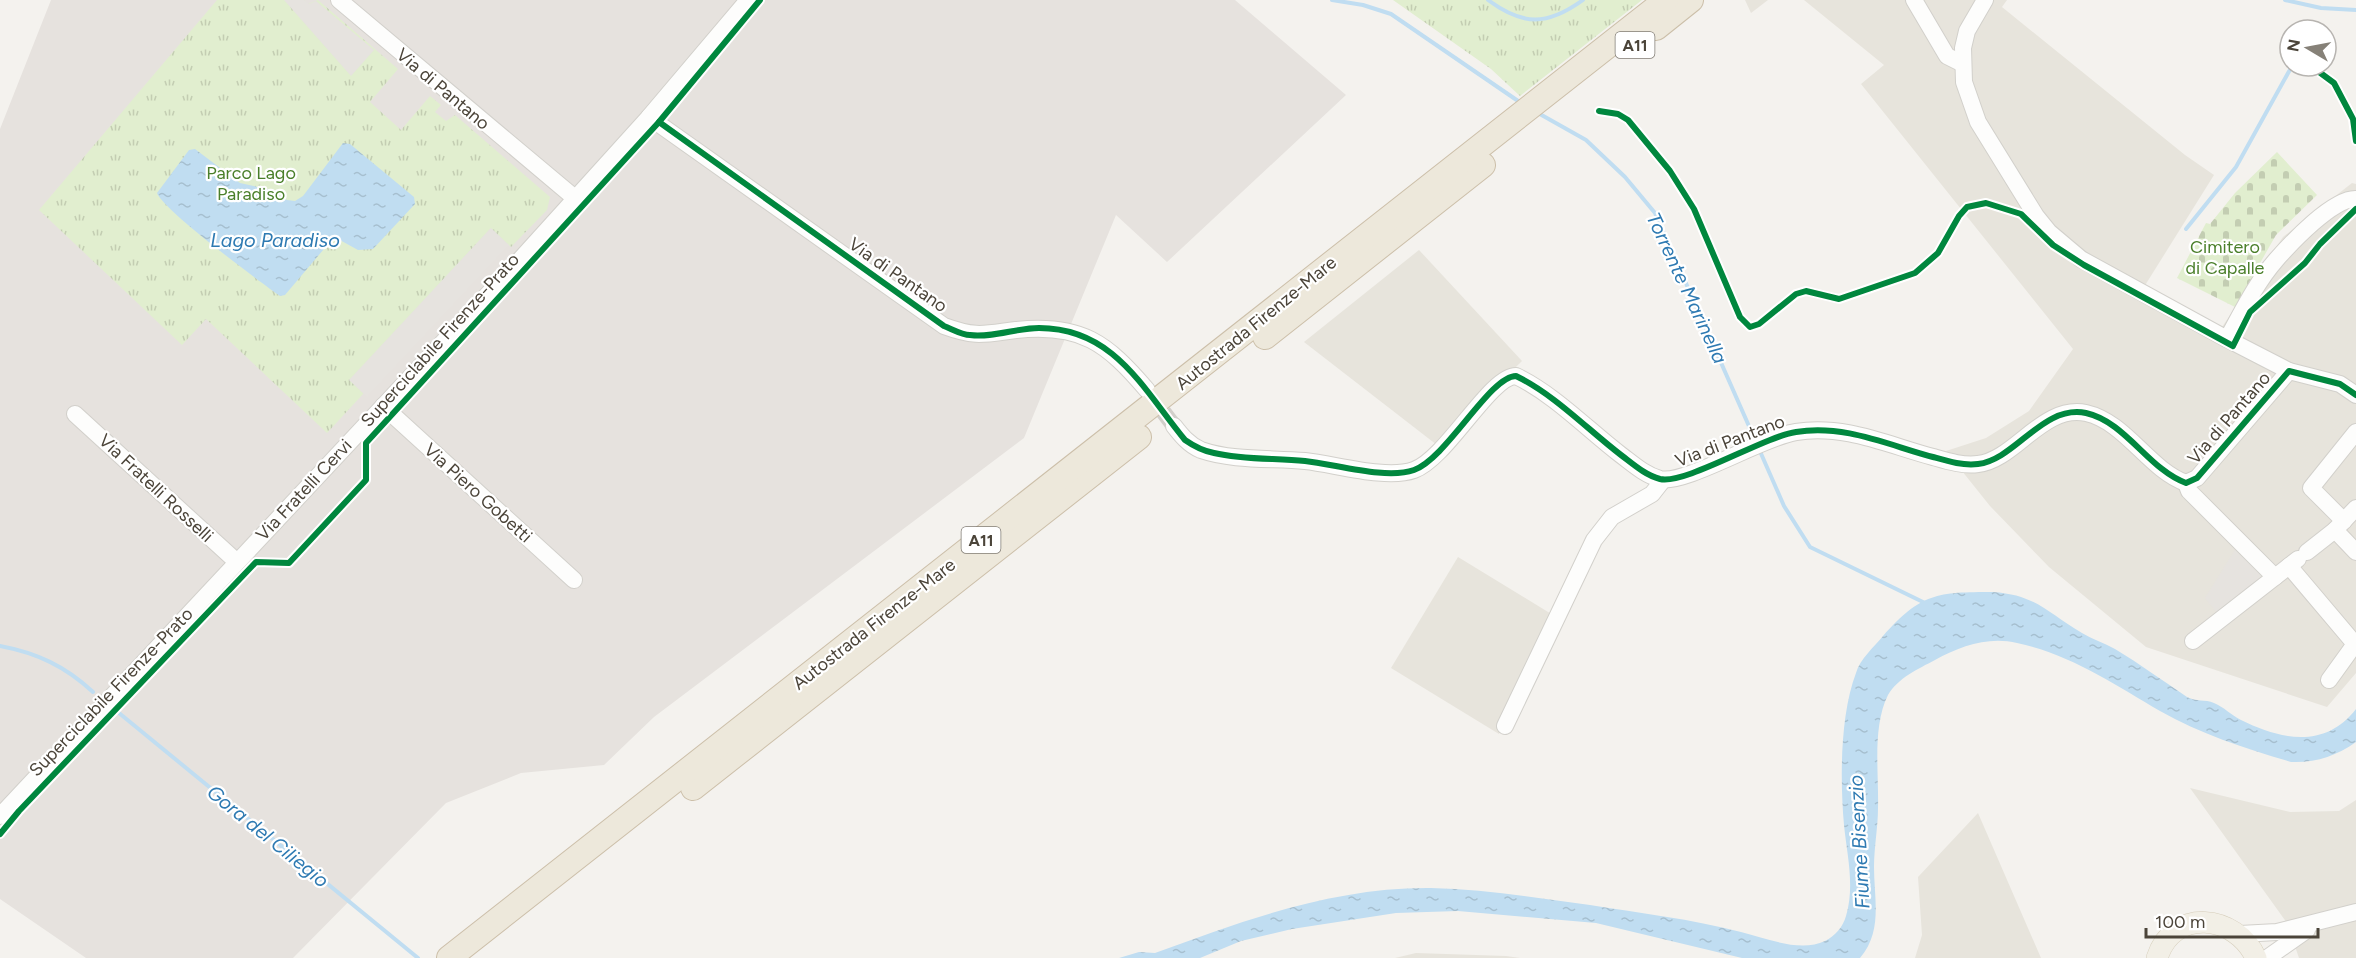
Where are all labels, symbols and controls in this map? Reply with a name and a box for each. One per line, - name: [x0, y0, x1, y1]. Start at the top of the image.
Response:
- north arrow: [2278, 18, 2338, 78]
- road number: A11: [1616, 32, 1654, 58]
- text: N: [2283, 38, 2304, 53]
- street label: Via di Pantano: [392, 44, 494, 134]
- park label: Parco Lago Paradiso: [206, 162, 296, 205]
- water label: Torrente Marinella: [1642, 209, 1733, 367]
- water label: Lago Paradiso: [210, 228, 340, 252]
- street label: Via di Pantano: [844, 233, 952, 317]
- park label: Cimitero di Capalle: [2186, 236, 2265, 279]
- street label: Superciclabile Firenze-Prato: [356, 249, 524, 431]
- street label: Autostrada Firenze-Mare: [1171, 251, 1341, 395]
- street label: Via di Pantano: [2183, 367, 2275, 469]
- street label: Via di Pantano: [1672, 410, 1788, 472]
- street label: Via Fratelli Rosselli: [94, 429, 218, 547]
- street label: Via Fratelli Cervi: [251, 435, 357, 545]
- street label: Via Piero Gobetti: [419, 439, 537, 547]
- road number: A11: [962, 527, 1000, 553]
- street label: Autostrada Firenze-Mare: [788, 554, 960, 694]
- street label: Superciclabile Firenze-Prato: [24, 603, 198, 781]
- water label: Fiume Bisenzio: [1843, 774, 1874, 910]
- water label: Gora del Ciliegio: [202, 780, 334, 893]
- scale bar: [2146, 901, 2318, 939]
- text: 100 m: [2155, 911, 2205, 933]

